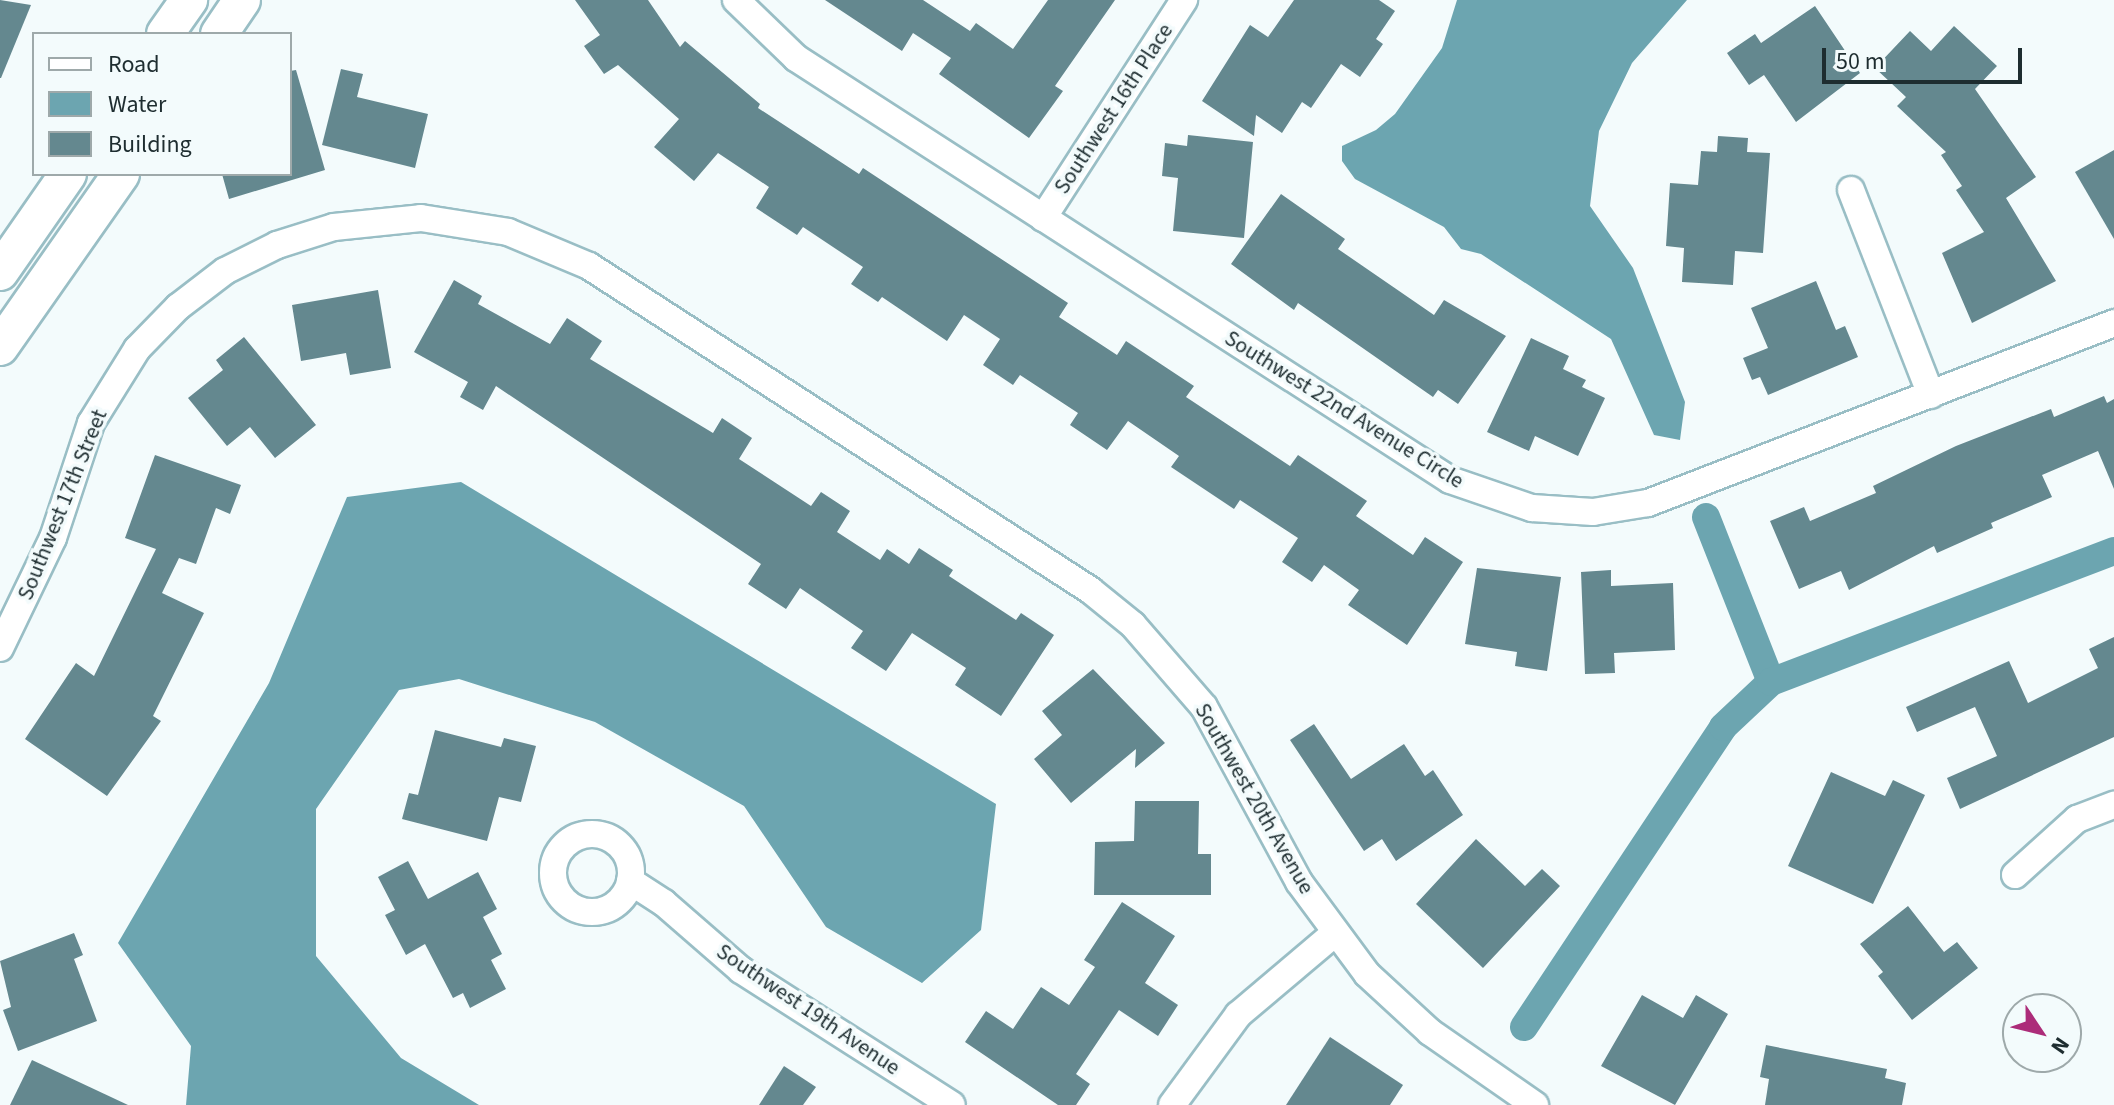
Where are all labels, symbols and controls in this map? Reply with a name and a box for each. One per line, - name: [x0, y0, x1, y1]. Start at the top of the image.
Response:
- street label: Southwest 16th Place: [1049, 19, 1179, 199]
- legend: [32, 32, 292, 176]
- scale bar: [1826, 32, 2026, 82]
- text: 50 m: [1836, 44, 1885, 79]
- text: Road: [108, 47, 160, 82]
- text: Water: [108, 87, 166, 122]
- text: Building: [108, 127, 192, 162]
- street label: Southwest 22nd Avenue Circle: [1220, 325, 1468, 495]
- street label: Southwest 17th Street: [13, 406, 113, 604]
- street label: Southwest 20th Avenue: [1189, 699, 1319, 899]
- street label: Southwest 19th Avenue: [711, 939, 905, 1081]
- north arrow: [2002, 993, 2082, 1073]
- text: N: [2043, 1030, 2077, 1061]

